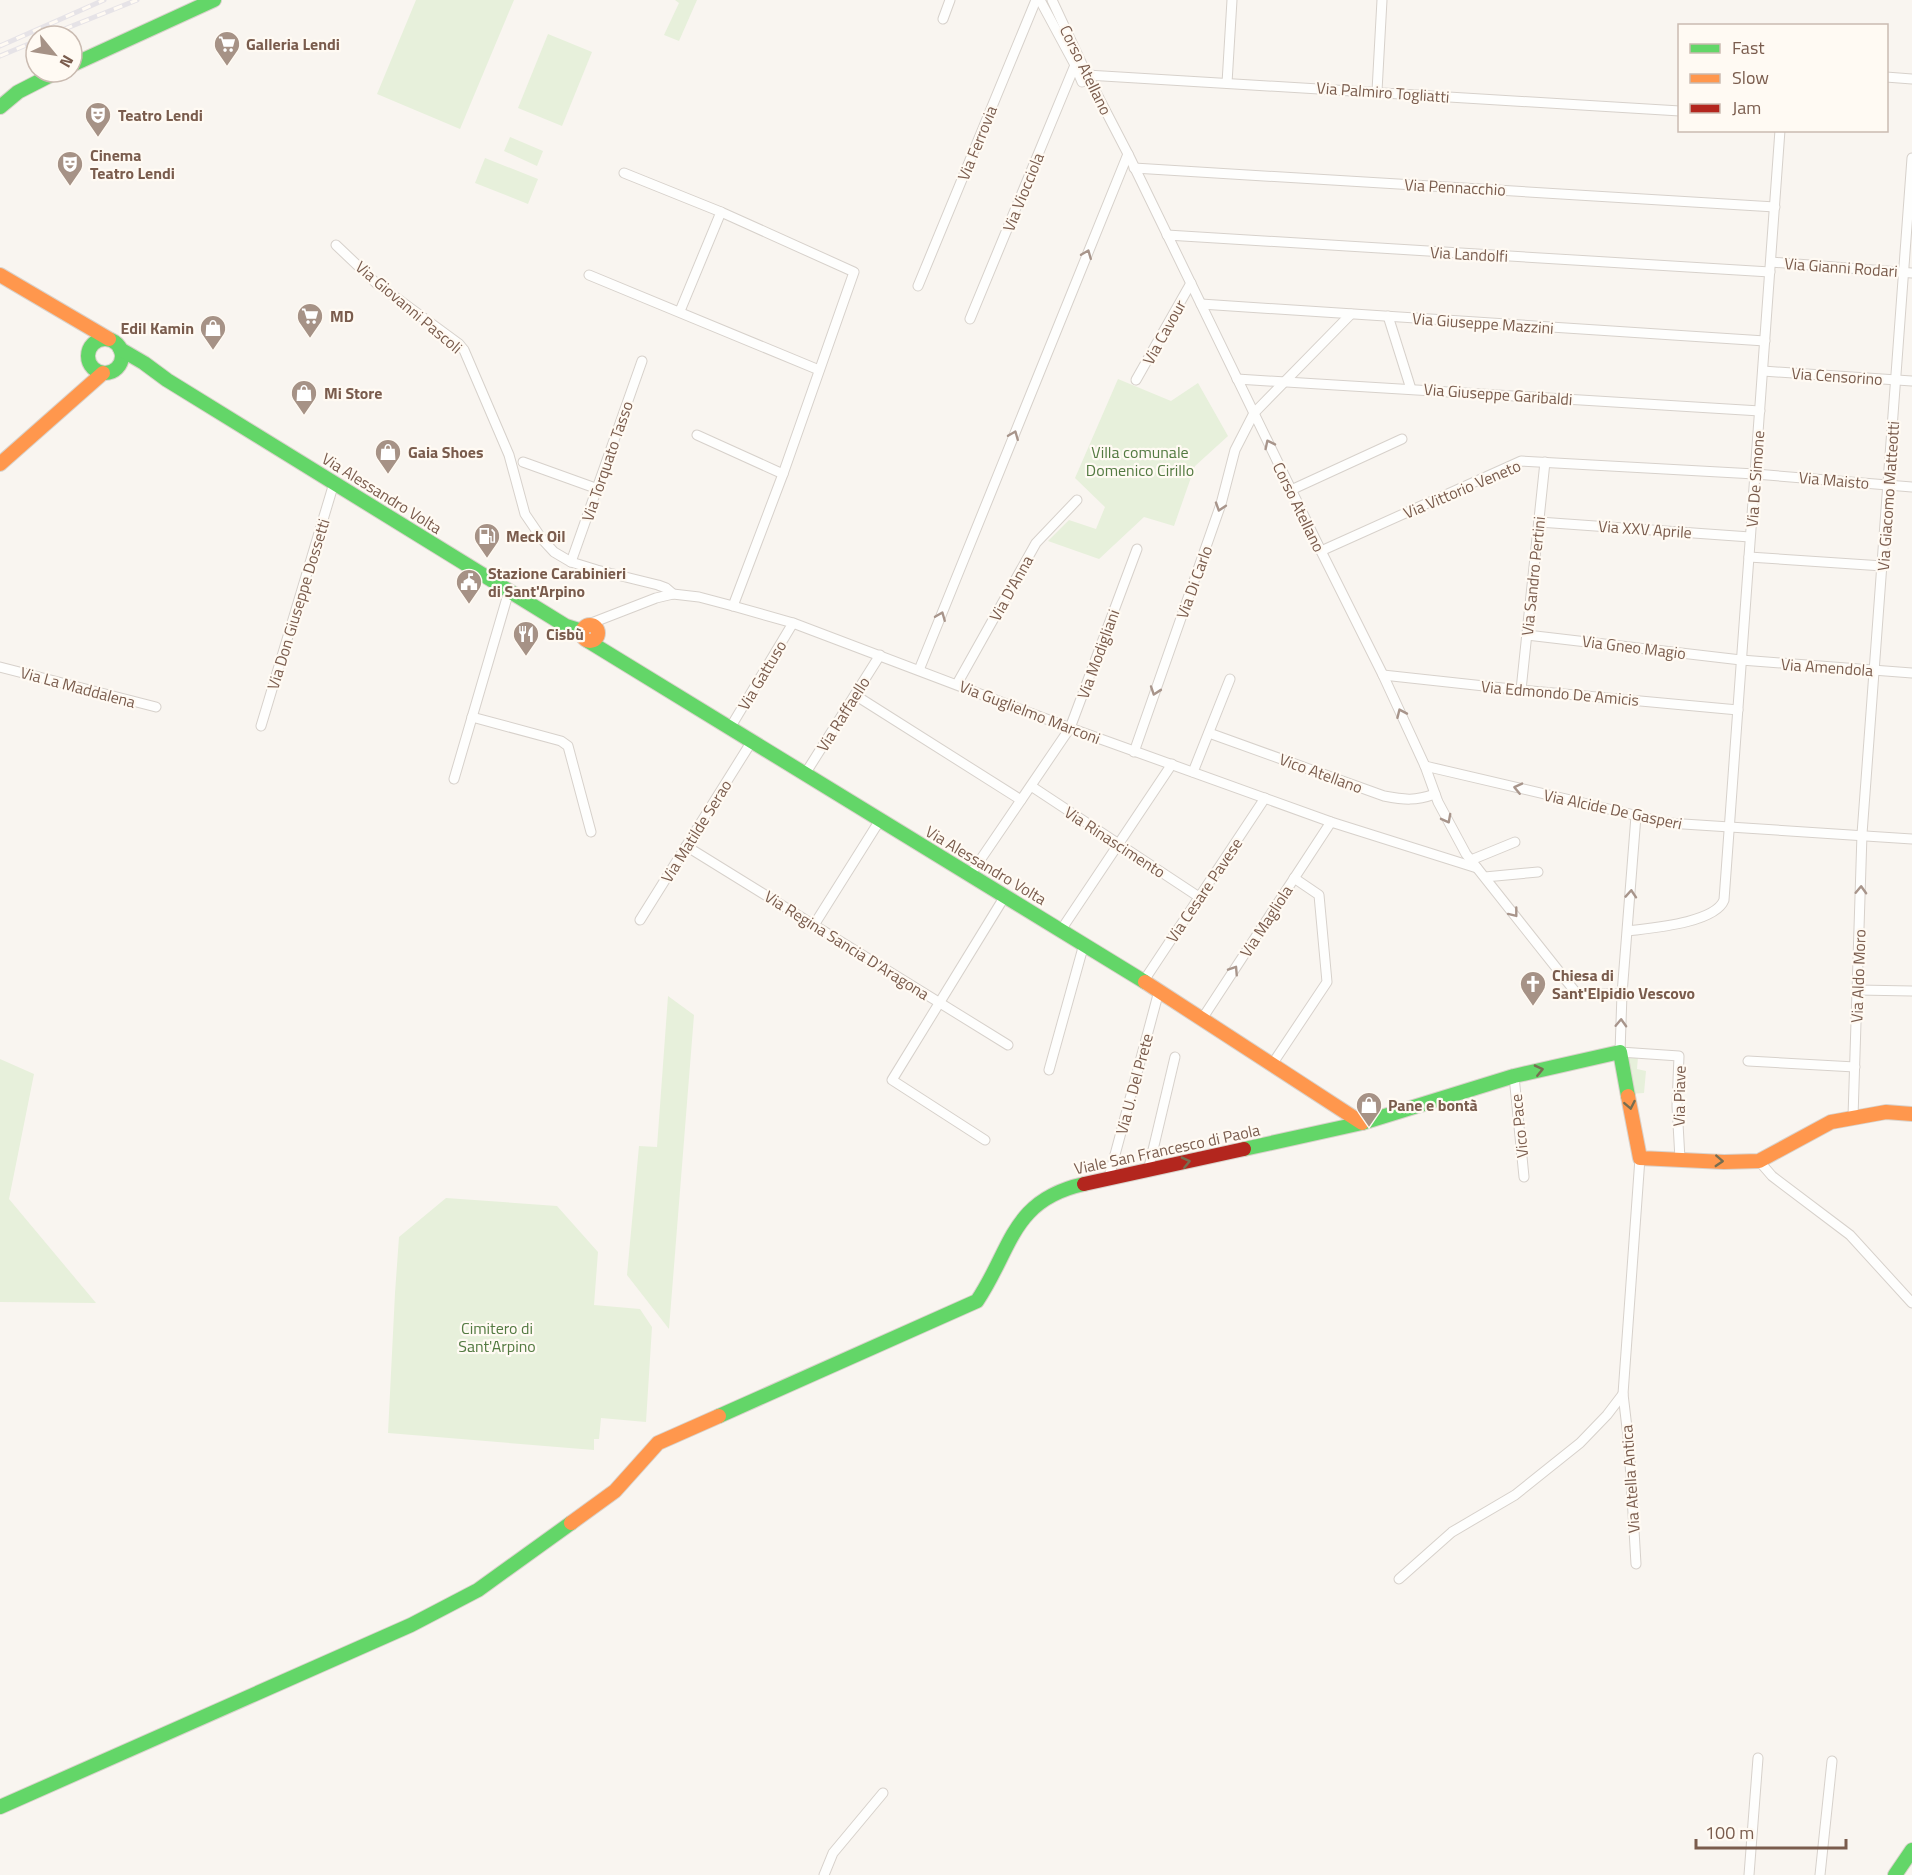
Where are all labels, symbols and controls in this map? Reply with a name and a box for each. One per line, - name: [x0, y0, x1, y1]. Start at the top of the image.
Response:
- street label: Corso Atellano: [1054, 21, 1118, 119]
- north arrow: [24, 24, 84, 84]
- legend: [1678, 24, 1888, 132]
- supermarket icon: Galleria Lendi: [212, 29, 242, 67]
- place label: Galleria Lendi: [246, 32, 340, 56]
- text: Fast: [1732, 34, 1765, 61]
- text: N: [54, 51, 80, 72]
- text: Slow: [1732, 64, 1769, 91]
- street label: Via Palmiro Togliatti: [1316, 75, 1450, 109]
- text: Jam: [1732, 94, 1761, 121]
- theatre icon: Teatro Lendi: [83, 100, 113, 138]
- street label: Via Ferrovia: [951, 102, 1003, 184]
- place label: Teatro Lendi: [118, 103, 203, 127]
- place label: Cinema Teatro Lendi: [90, 143, 175, 185]
- theatre icon: Cinema Teatro Lendi: [55, 149, 85, 187]
- street label: Via Viocciola: [996, 149, 1050, 235]
- street label: Via Pennacchio: [1404, 172, 1506, 202]
- street label: Via Landolfi: [1429, 240, 1509, 268]
- one-way arrow: [1080, 249, 1092, 260]
- street label: Via Gianni Rodari: [1783, 251, 1899, 283]
- street label: Via Giovanni Pascoli: [350, 255, 468, 359]
- street label: Via Cavour: [1136, 295, 1192, 369]
- supermarket icon: MD: [295, 301, 325, 339]
- place label: MD: [330, 304, 354, 328]
- street label: Via Giuseppe Mazzini: [1411, 306, 1555, 340]
- shop icon: Edil Kamin: [198, 313, 228, 351]
- place label: Edil Kamin: [120, 316, 194, 340]
- street label: Via Censorino: [1791, 361, 1883, 391]
- street label: Via Giuseppe Garibaldi: [1423, 377, 1573, 411]
- shop icon: Mi Store: [289, 378, 319, 416]
- place label: Mi Store: [324, 381, 382, 405]
- street label: Via Torquato Tasso: [575, 398, 639, 524]
- street label: Via Giacomo Matteotti: [1871, 420, 1905, 572]
- one-way arrow: [1007, 430, 1019, 441]
- street label: Via De Simone: [1740, 430, 1770, 528]
- shop icon: Gaia Shoes: [373, 437, 403, 475]
- one-way arrow: [1264, 439, 1276, 450]
- place label: Gaia Shoes: [408, 440, 484, 464]
- park label: Villa comunale Domenico Cirillo: [1086, 440, 1194, 482]
- street label: Via Alessandro Volta: [317, 446, 447, 540]
- street label: Via Vittorio Veneto: [1400, 453, 1524, 525]
- street label: Corso Atellano: [1267, 458, 1331, 556]
- street label: Via Maisto: [1798, 465, 1870, 495]
- one-way arrow: [1215, 501, 1227, 512]
- street label: Via XXV Aprile: [1597, 514, 1693, 544]
- street label: Via Sandro Pertini: [1515, 515, 1551, 637]
- street label: Via Don Giuseppe Dossetti: [261, 516, 335, 692]
- fuel station icon: Meck Oil: [472, 521, 502, 559]
- place label: Meck Oil: [506, 524, 566, 548]
- street label: Via Di Carlo: [1170, 542, 1218, 622]
- street label: Via D'Anna: [983, 551, 1039, 625]
- place label: Stazione Carabinieri di Sant'Arpino: [488, 561, 626, 603]
- public building icon: Stazione Carabinieri di Sant'Arpino: [454, 567, 484, 605]
- street label: Via Modigliani: [1071, 606, 1125, 702]
- one-way arrow: [934, 611, 946, 622]
- restaurant icon: Cisbù: [511, 619, 541, 657]
- place label: Cisbù: [546, 622, 584, 646]
- street label: Via Gneo Magio: [1581, 629, 1687, 665]
- street label: Via Gattuso: [732, 635, 792, 715]
- street label: Via Amendola: [1780, 652, 1874, 682]
- street label: Via La Maddalena: [18, 660, 138, 714]
- street label: Via Raffaello: [810, 672, 876, 756]
- street label: Via Guglielmo Marconi: [956, 674, 1104, 750]
- street label: Via Edmondo De Amicis: [1480, 674, 1640, 712]
- one-way arrow: [1150, 685, 1163, 696]
- one-way arrow: [1396, 708, 1408, 719]
- street label: Vico Atellano: [1276, 747, 1366, 799]
- street label: Via Matilde Serao: [655, 775, 737, 887]
- one-way arrow: [1513, 783, 1523, 796]
- street label: Via Alcide De Gasperi: [1542, 783, 1684, 835]
- street label: Via Rinascimento: [1060, 800, 1170, 884]
- one-way arrow: [1440, 813, 1451, 823]
- street label: Via Alessandro Volta: [921, 819, 1051, 911]
- street label: Via Cesare Pavese: [1160, 833, 1248, 947]
- street label: Via Magliola: [1234, 880, 1298, 962]
- street label: Via Regina Sancia D'Aragona: [760, 884, 934, 1006]
- one-way arrow: [1854, 886, 1867, 895]
- one-way arrow: [1624, 890, 1637, 899]
- one-way arrow: [1506, 906, 1517, 917]
- street label: Via Aldo Moro: [1844, 929, 1872, 1023]
- place label: Chiesa di Sant'Elpidio Vescovo: [1552, 963, 1695, 1005]
- one-way arrow: [1227, 966, 1238, 977]
- church icon: Chiesa di Sant'Elpidio Vescovo: [1518, 969, 1548, 1007]
- one-way arrow: [1615, 1019, 1628, 1028]
- street label: Via U. Del Prete: [1109, 1031, 1159, 1137]
- one-way arrow: [1533, 1065, 1543, 1078]
- street label: Via Piave: [1666, 1065, 1692, 1127]
- shop icon: Pane e bontà: [1354, 1090, 1384, 1128]
- place label: Pane e bontà: [1388, 1093, 1478, 1117]
- street label: Vico Pace: [1504, 1093, 1534, 1159]
- one-way arrow: [1623, 1100, 1636, 1110]
- street label: Viale San Francesco di Paola: [1072, 1118, 1262, 1180]
- one-way arrow: [1715, 1155, 1724, 1168]
- one-way arrow: [1181, 1156, 1191, 1169]
- park label: Cimitero di Sant'Arpino: [458, 1316, 536, 1358]
- street label: Via Atella Antica: [1614, 1424, 1646, 1534]
- scale bar: [1696, 1812, 1846, 1850]
- text: 100 m: [1705, 1819, 1754, 1846]

